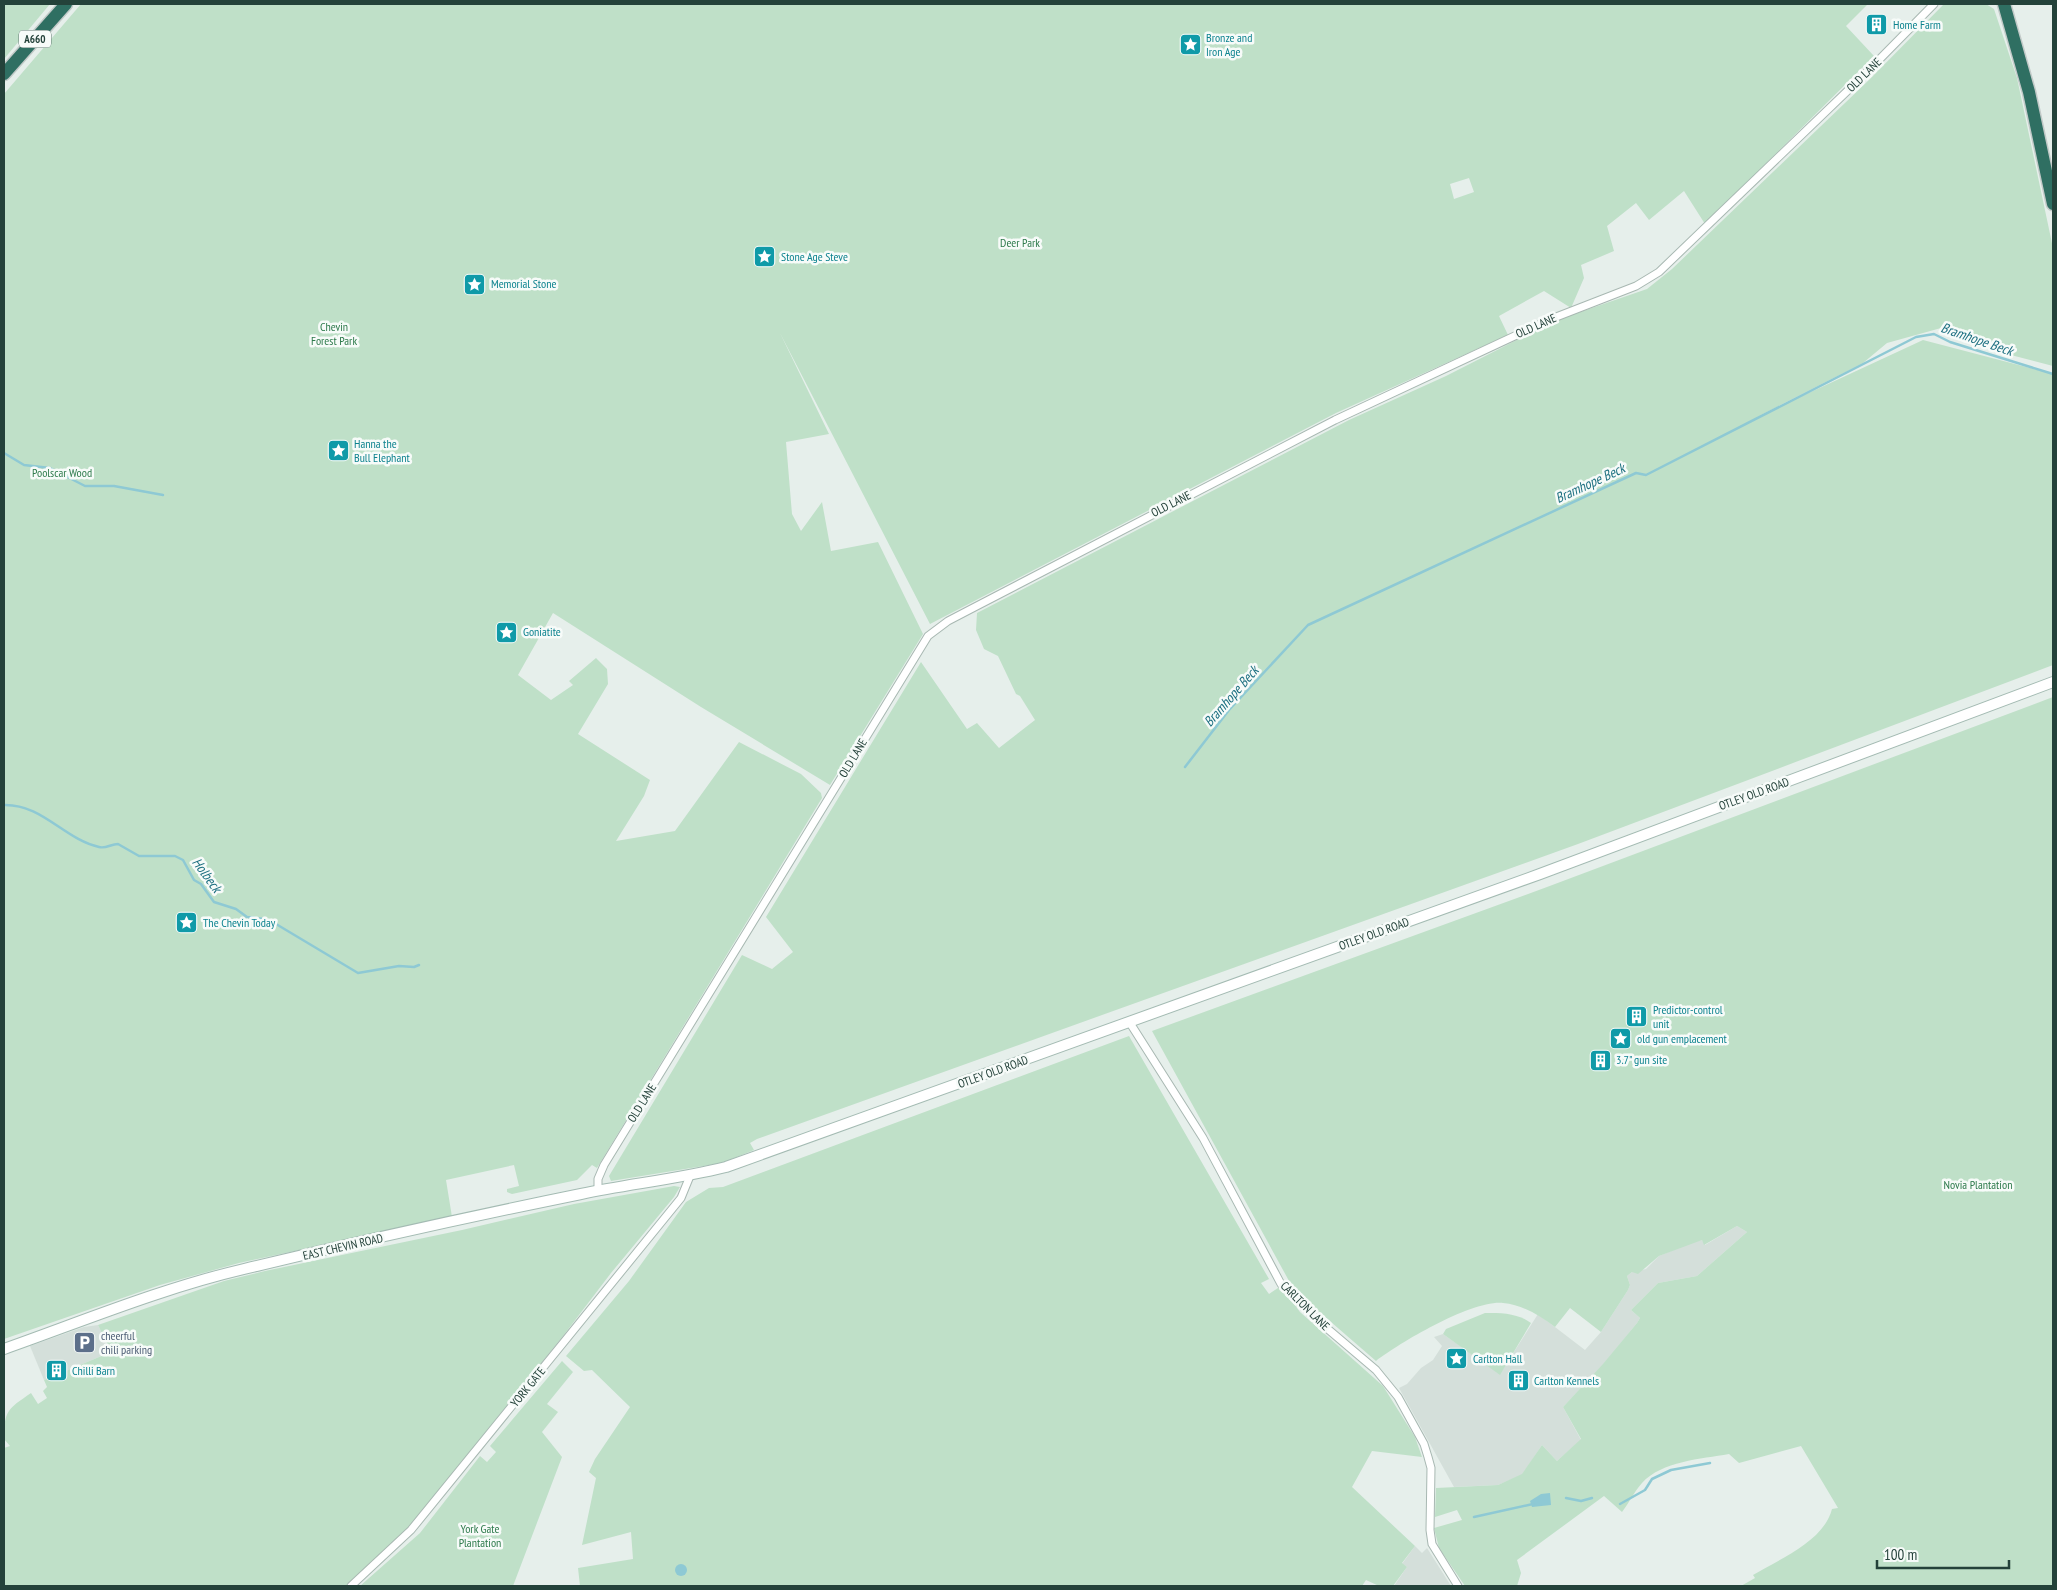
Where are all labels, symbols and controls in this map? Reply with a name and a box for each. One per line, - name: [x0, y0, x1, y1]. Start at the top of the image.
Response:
- building icon: Home Farm: [1865, 13, 1889, 37]
- place label: Home Farm: [1893, 17, 1941, 32]
- road number: A660: [19, 30, 51, 48]
- place label: Bronze and Iron Age: [1206, 30, 1252, 59]
- place icon: Bronze and Iron Age: [1178, 33, 1202, 57]
- street label: OLD LANE: [1843, 54, 1884, 95]
- park label: Deer Park: [1000, 235, 1040, 250]
- place icon: Stone Age Steve: [753, 245, 777, 269]
- place label: Stone Age Steve: [781, 249, 848, 264]
- place icon: Memorial Stone: [463, 272, 487, 296]
- place label: Memorial Stone: [491, 276, 556, 291]
- street label: OLD LANE: [1513, 310, 1558, 341]
- water label: Bramhope Beck: [1939, 318, 2017, 360]
- park label: Chevin Forest Park: [311, 319, 357, 348]
- place label: Hanna the Bull Elephant: [354, 436, 410, 465]
- place icon: Hanna the Bull Elephant: [326, 439, 350, 463]
- water label: Bramhope Beck: [1552, 458, 1629, 507]
- park label: Poolscar Wood: [32, 465, 92, 480]
- street label: OLD LANE: [1148, 487, 1193, 520]
- place icon: Goniatite: [495, 620, 519, 644]
- place label: Goniatite: [523, 624, 561, 639]
- water label: Bramhope Beck: [1200, 661, 1263, 730]
- street label: OLD LANE: [835, 736, 870, 780]
- street label: OTLEY OLD ROAD: [1717, 774, 1791, 813]
- water label: Holbeck: [188, 854, 227, 897]
- place icon: The Chevin Today: [175, 911, 199, 935]
- street label: OTLEY OLD ROAD: [1337, 914, 1411, 953]
- place label: The Chevin Today: [203, 915, 276, 930]
- place label: Predictor-control unit: [1653, 1002, 1723, 1031]
- building icon: Predictor-control unit: [1625, 1005, 1649, 1029]
- place icon: old gun emplacement: [1609, 1027, 1633, 1051]
- place label: old gun emplacement: [1637, 1031, 1728, 1046]
- building icon: 3.7" gun site: [1588, 1048, 1612, 1072]
- street label: OTLEY OLD ROAD: [956, 1052, 1030, 1091]
- place label: 3.7" gun site: [1616, 1052, 1667, 1067]
- street label: OLD LANE: [624, 1081, 659, 1125]
- park label: Novia Plantation: [1944, 1177, 2012, 1192]
- street label: EAST CHEVIN ROAD: [301, 1230, 384, 1263]
- street label: CARLTON LANE: [1278, 1278, 1333, 1333]
- place label: cheerful chili parking: [101, 1328, 152, 1357]
- parking icon: cheerful chili parking: [73, 1331, 97, 1355]
- place icon: Carlton Hall: [1445, 1347, 1469, 1371]
- place label: Carlton Hall: [1473, 1351, 1522, 1366]
- building icon: Chilli Barn: [44, 1359, 68, 1383]
- place label: Chilli Barn: [72, 1363, 115, 1378]
- street label: YORK GATE: [507, 1364, 548, 1410]
- building icon: Carlton Kennels: [1506, 1369, 1530, 1393]
- place label: Carlton Kennels: [1534, 1373, 1599, 1388]
- park label: York Gate Plantation: [459, 1521, 501, 1550]
- scale bar: [1877, 1538, 2010, 1570]
- text: 100 m: [1884, 1545, 1917, 1564]

